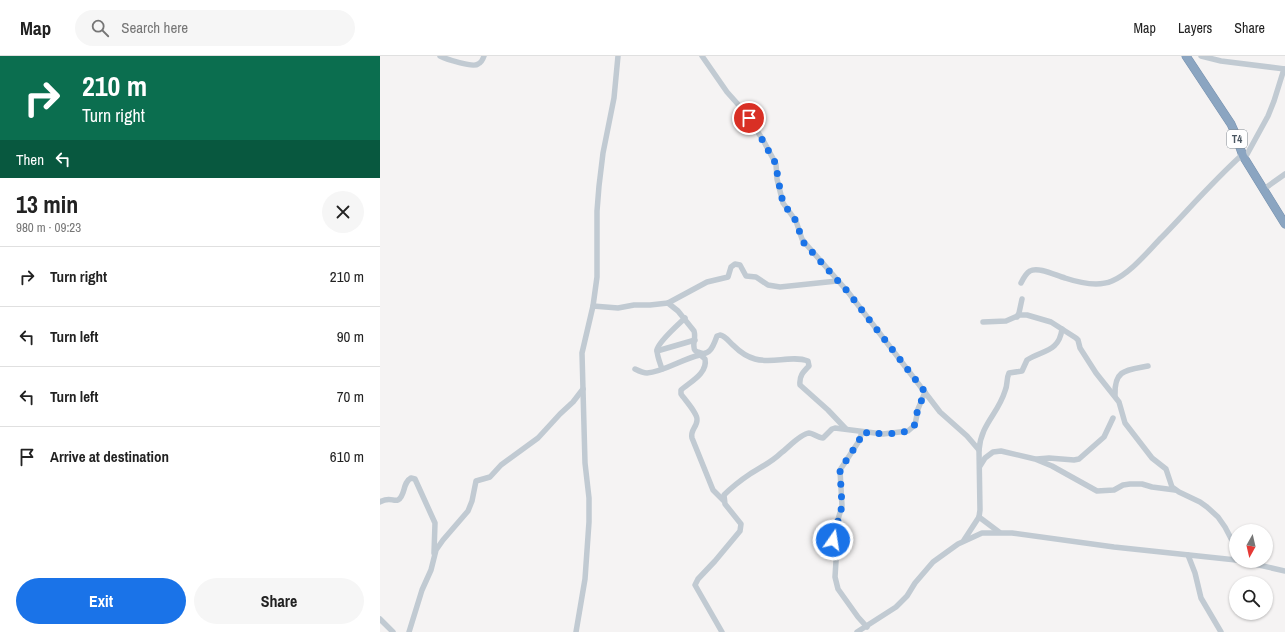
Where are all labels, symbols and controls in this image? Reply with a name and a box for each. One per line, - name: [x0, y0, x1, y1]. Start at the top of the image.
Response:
- search box: [75, 10, 355, 46]
- text: Map: [20, 15, 51, 41]
- icon: search: [89, 17, 111, 39]
- text: Search here: [121, 17, 188, 38]
- text: Map: [1134, 19, 1156, 37]
- text: Layers: [1178, 19, 1212, 37]
- text: Share: [1234, 19, 1265, 37]
- text: 210 m: [82, 67, 147, 105]
- icon: right: [16, 72, 68, 124]
- pin: [732, 101, 766, 135]
- text: Turn right: [82, 103, 145, 128]
- icon: arrive: [738, 107, 760, 129]
- road number: T4: [1227, 130, 1247, 148]
- icon: left: [52, 148, 74, 170]
- text: Then: [16, 149, 44, 170]
- text: 13 min: [16, 188, 78, 220]
- button: close: [322, 191, 364, 233]
- text: 980 m · 09:23: [16, 219, 81, 236]
- icon: right: [16, 266, 38, 288]
- text: Turn right: [50, 266, 107, 287]
- text: 210 m: [330, 266, 364, 287]
- icon: left: [16, 326, 38, 348]
- text: Turn left: [50, 326, 98, 347]
- text: 90 m: [337, 326, 364, 347]
- icon: left: [16, 386, 38, 408]
- text: Turn left: [50, 386, 98, 407]
- text: 70 m: [337, 386, 364, 407]
- icon: arrive: [16, 446, 38, 468]
- text: Arrive at destination: [50, 446, 169, 467]
- text: 610 m: [330, 446, 364, 467]
- position arrow: [812, 519, 854, 561]
- north arrow: [1229, 524, 1273, 568]
- map controls: [1229, 524, 1273, 620]
- button: search: [1229, 576, 1273, 620]
- button: Exit: [16, 578, 186, 624]
- button: Share: [194, 578, 364, 624]

